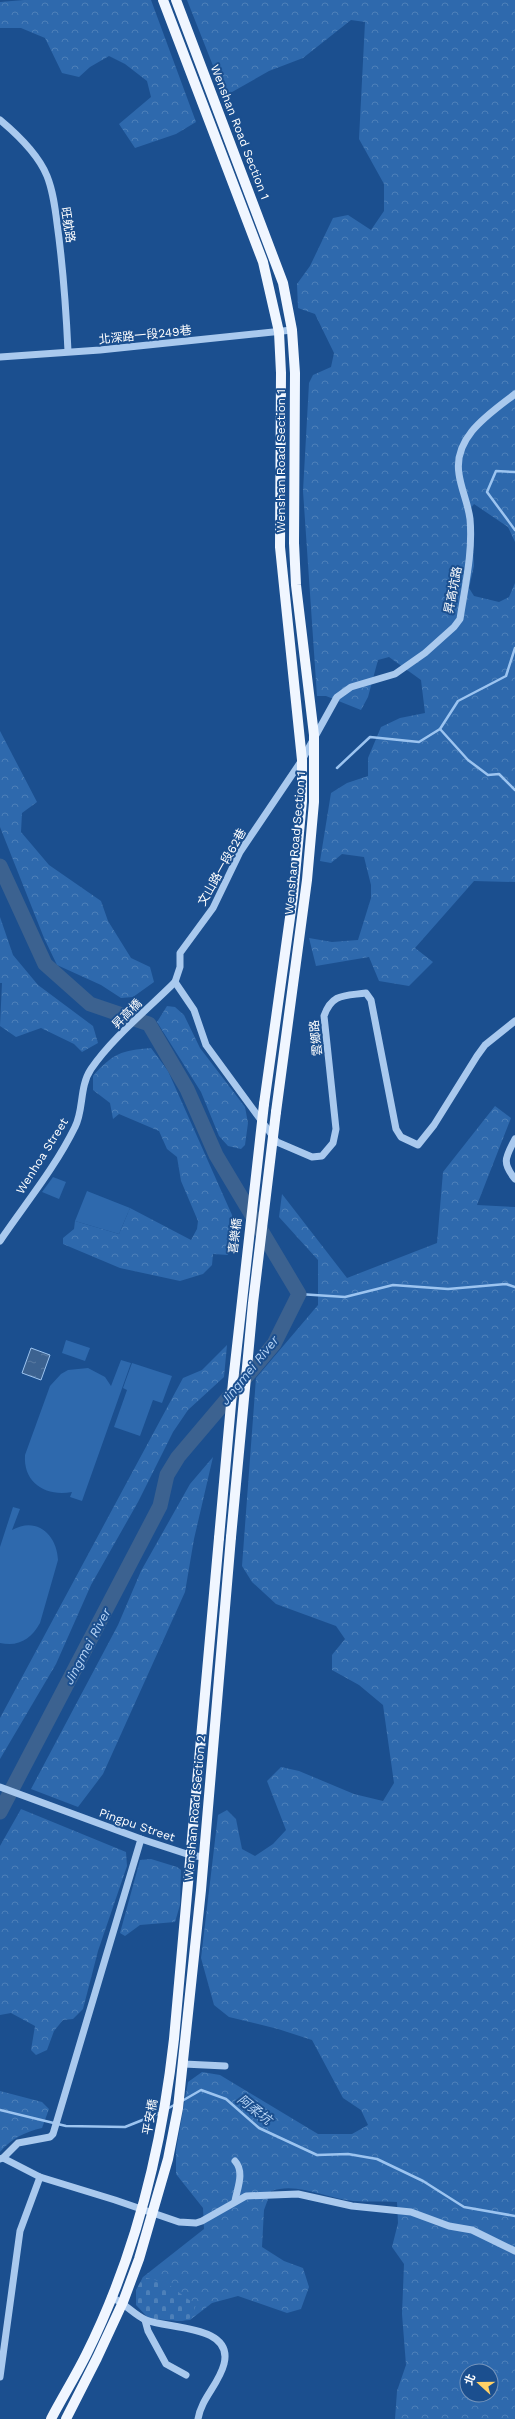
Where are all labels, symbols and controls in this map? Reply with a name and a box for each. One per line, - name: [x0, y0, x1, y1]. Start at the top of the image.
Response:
- street label: Wenshan Road Section 1: [208, 62, 272, 202]
- street label: 旺躭路: [58, 206, 78, 244]
- street label: 北深路一段249巷: [98, 323, 192, 347]
- street label: Wenshan Road Section 1: [274, 389, 288, 533]
- street label: 昇高坑路: [442, 565, 464, 615]
- street label: Wenshan Road Section 1: [282, 771, 308, 915]
- street label: 文山路一段62巷: [195, 826, 249, 908]
- street label: 昇高橋: [109, 996, 145, 1032]
- street label: 雲鄉路: [307, 1019, 325, 1057]
- street label: Wenhoa Street: [13, 1115, 71, 1197]
- street label: 喜樂橋: [226, 1217, 244, 1255]
- water label: Jingmei River: [217, 1332, 282, 1408]
- water label: Jingmei River: [61, 1605, 114, 1687]
- street label: Wenshan Road Section 2: [182, 1735, 208, 1881]
- street label: Pingpu Street: [97, 1805, 177, 1845]
- water label: 阿柔坑: [235, 2091, 276, 2129]
- street label: 平安橋: [140, 2098, 160, 2136]
- north arrow: [459, 2363, 499, 2403]
- text: 北: [462, 2372, 478, 2387]

